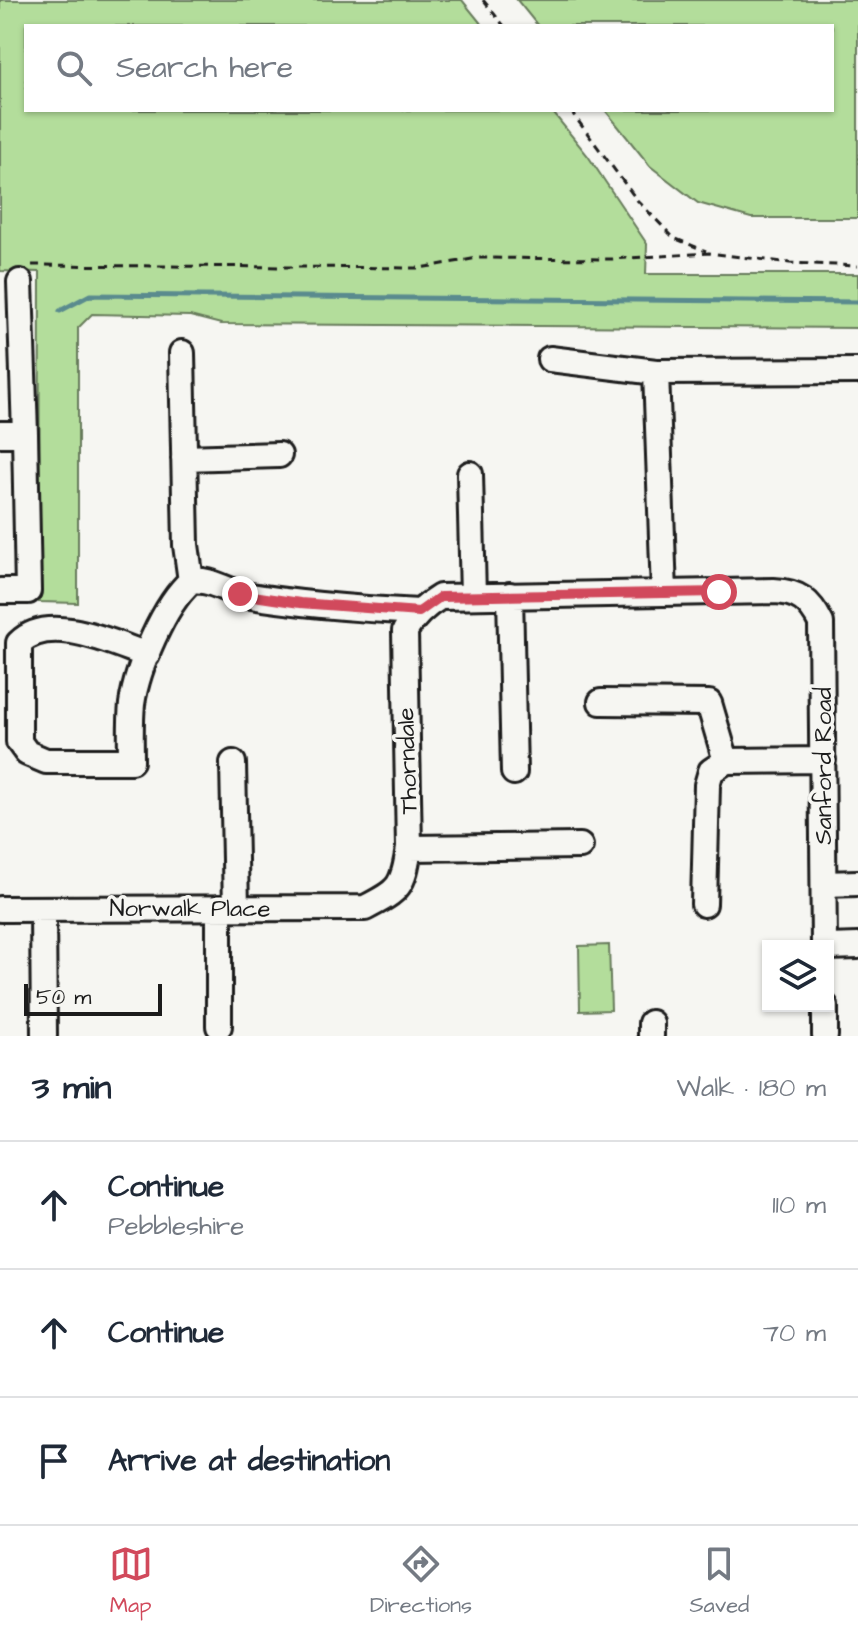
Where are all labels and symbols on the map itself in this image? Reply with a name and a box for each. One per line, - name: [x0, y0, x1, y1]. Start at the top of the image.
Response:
- route start: [701, 574, 737, 610]
- route end: [222, 576, 258, 612]
- street label: Sanford Road: [807, 687, 841, 845]
- street label: Thorndale: [389, 707, 427, 815]
- street label: Norwalk Place: [110, 892, 271, 926]
- scale bar: [24, 980, 162, 1016]

